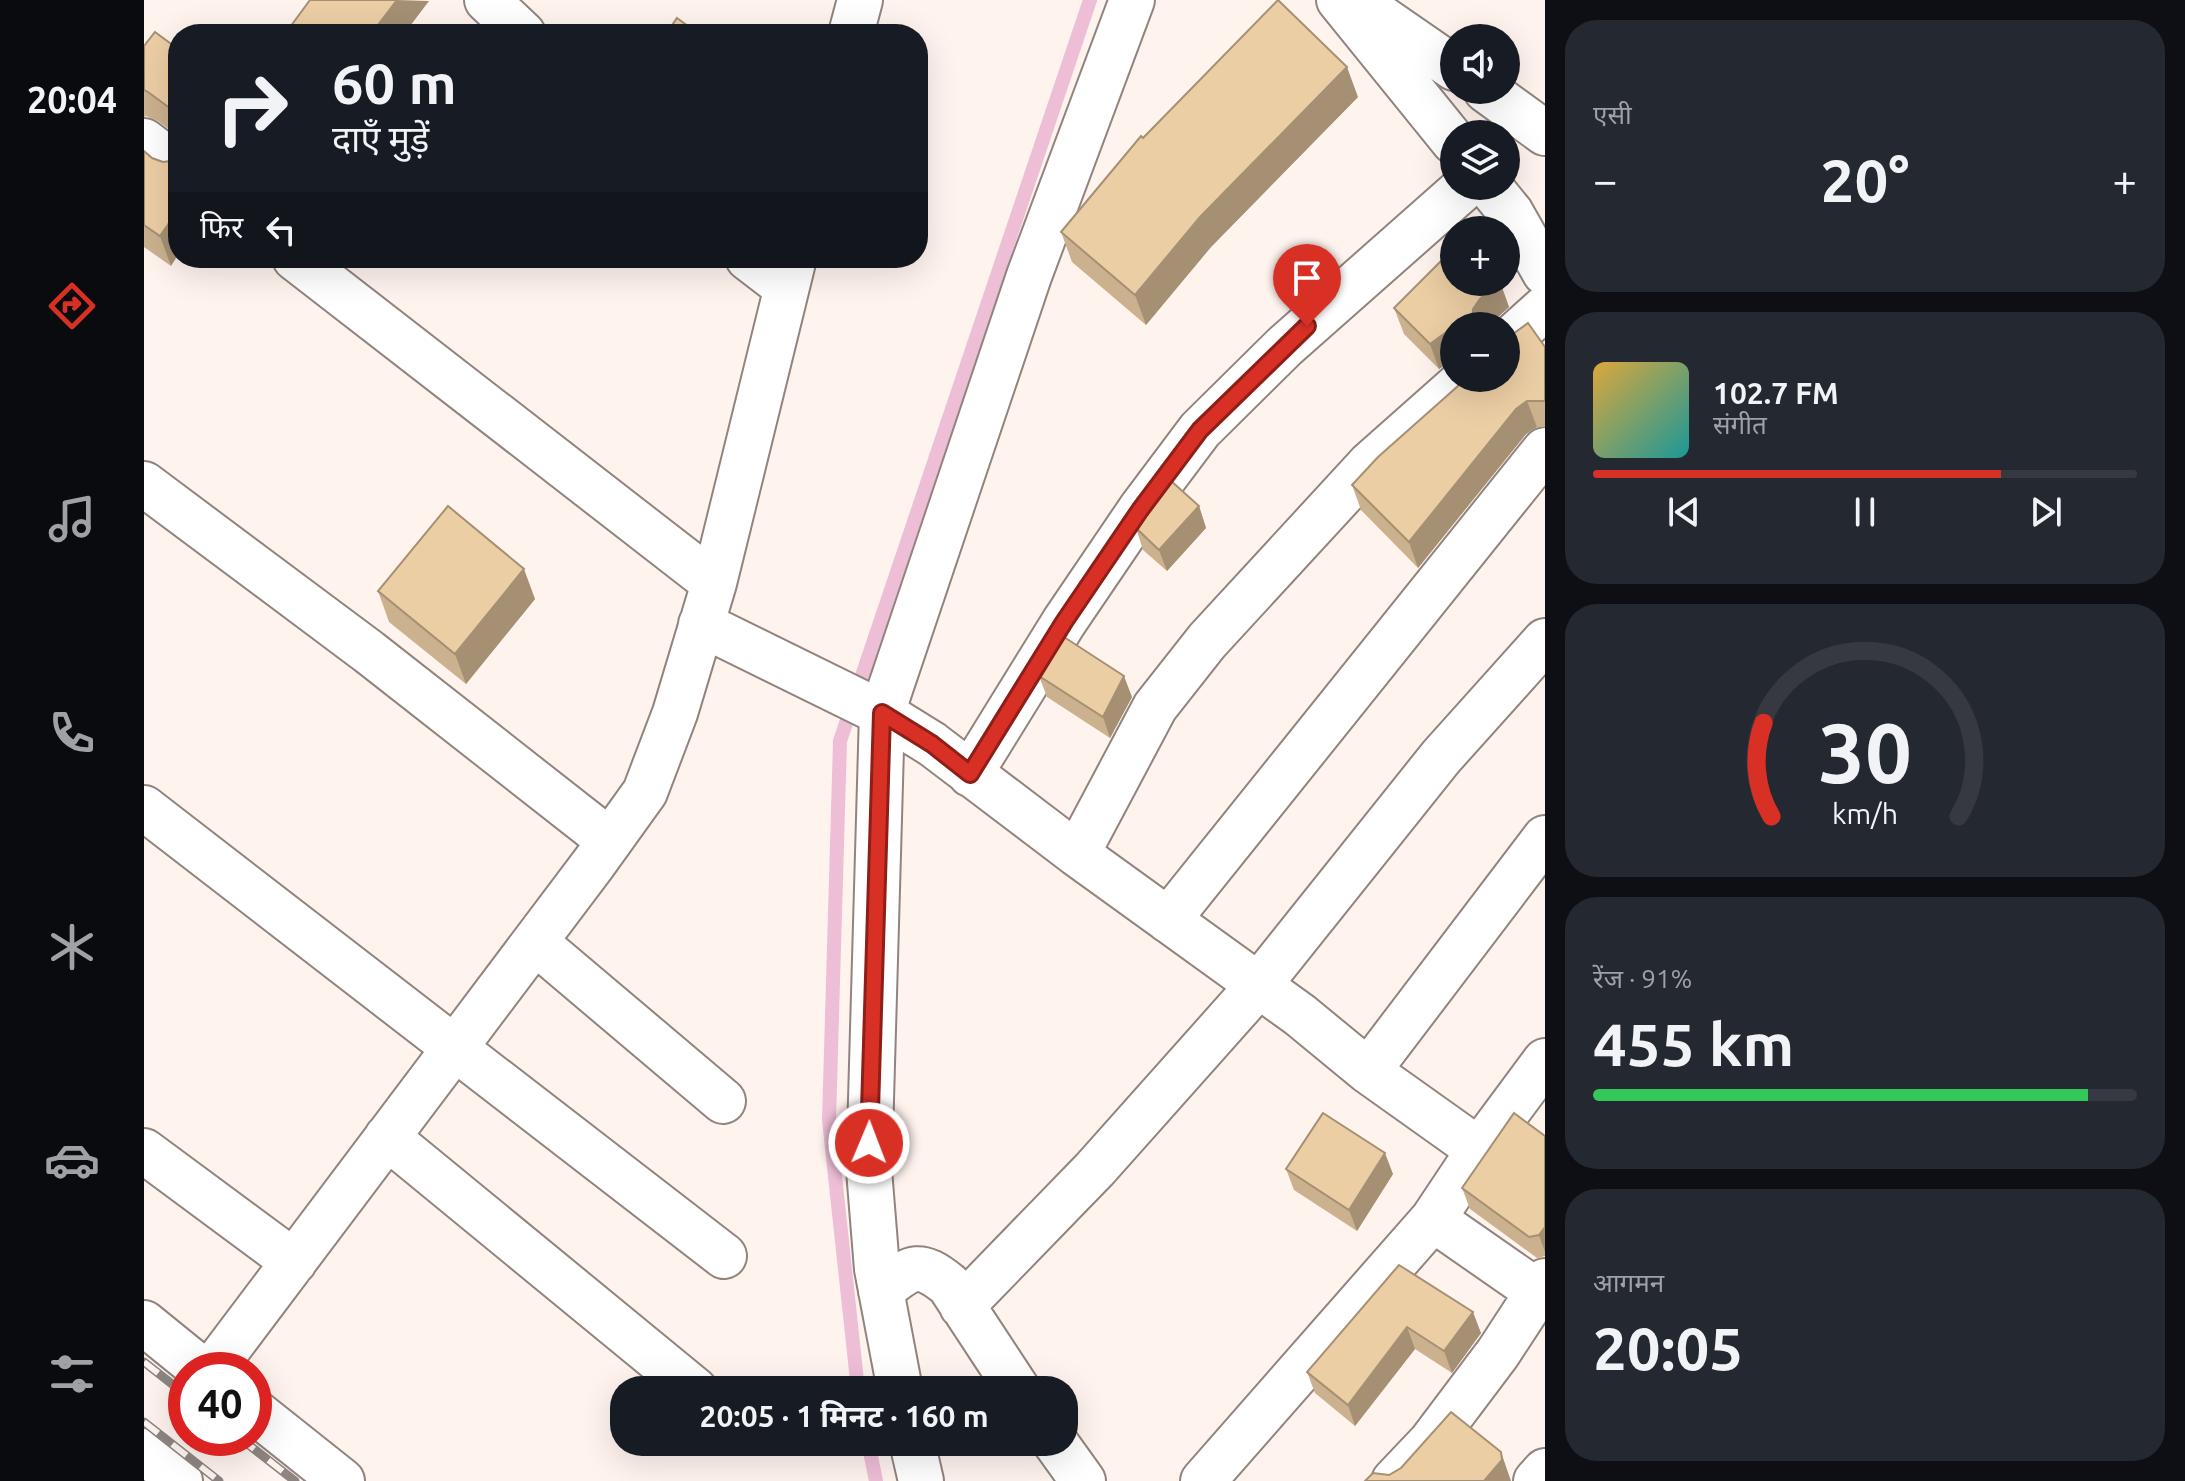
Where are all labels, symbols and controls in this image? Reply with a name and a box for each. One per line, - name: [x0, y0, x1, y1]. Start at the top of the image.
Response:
- map controls: [1440, 24, 1520, 392]
- button: sound: [1440, 24, 1520, 104]
- text: 60 m: [332, 52, 457, 115]
- icon: right: [200, 56, 304, 160]
- text: 20:04: [27, 79, 117, 120]
- text: एसी: [1593, 100, 1632, 129]
- text: दाएँ मुड़ें: [332, 118, 429, 159]
- button: layers: [1440, 120, 1520, 200]
- text: 20°: [1821, 146, 1909, 213]
- text: −: [1593, 155, 1618, 204]
- text: +: [2112, 155, 2137, 204]
- icon: left: [259, 208, 303, 252]
- text: फिर: [200, 210, 243, 244]
- button: +: [1440, 216, 1520, 296]
- pin: [1273, 244, 1341, 326]
- icon: arrive: [1285, 256, 1329, 300]
- icon: directions: [44, 278, 100, 334]
- button: −: [1440, 312, 1520, 392]
- text: 102.7 FM: [1713, 376, 1839, 410]
- text: संगीत: [1713, 410, 1767, 439]
- icon: previous: [1662, 490, 1706, 534]
- icon: pause: [1843, 490, 1887, 534]
- icon: next: [2024, 490, 2068, 534]
- icon: music: [44, 491, 100, 547]
- text: 30: [1818, 704, 1912, 798]
- icon: phone: [44, 705, 100, 761]
- text: km/h: [1832, 797, 1898, 829]
- icon: climate: [44, 919, 100, 975]
- text: रेंज · 91%: [1593, 964, 1692, 993]
- text: 455 km: [1593, 1010, 1794, 1077]
- position arrow: [827, 1101, 911, 1185]
- icon: car: [44, 1132, 100, 1188]
- text: आगमन: [1593, 1268, 1664, 1297]
- text: 20:05: [1593, 1314, 1743, 1381]
- icon: filters: [44, 1346, 100, 1402]
- speed limit sign: 40: [168, 1352, 272, 1456]
- text: 20:05 · 1 मिनट · 160 m: [700, 1399, 989, 1433]

